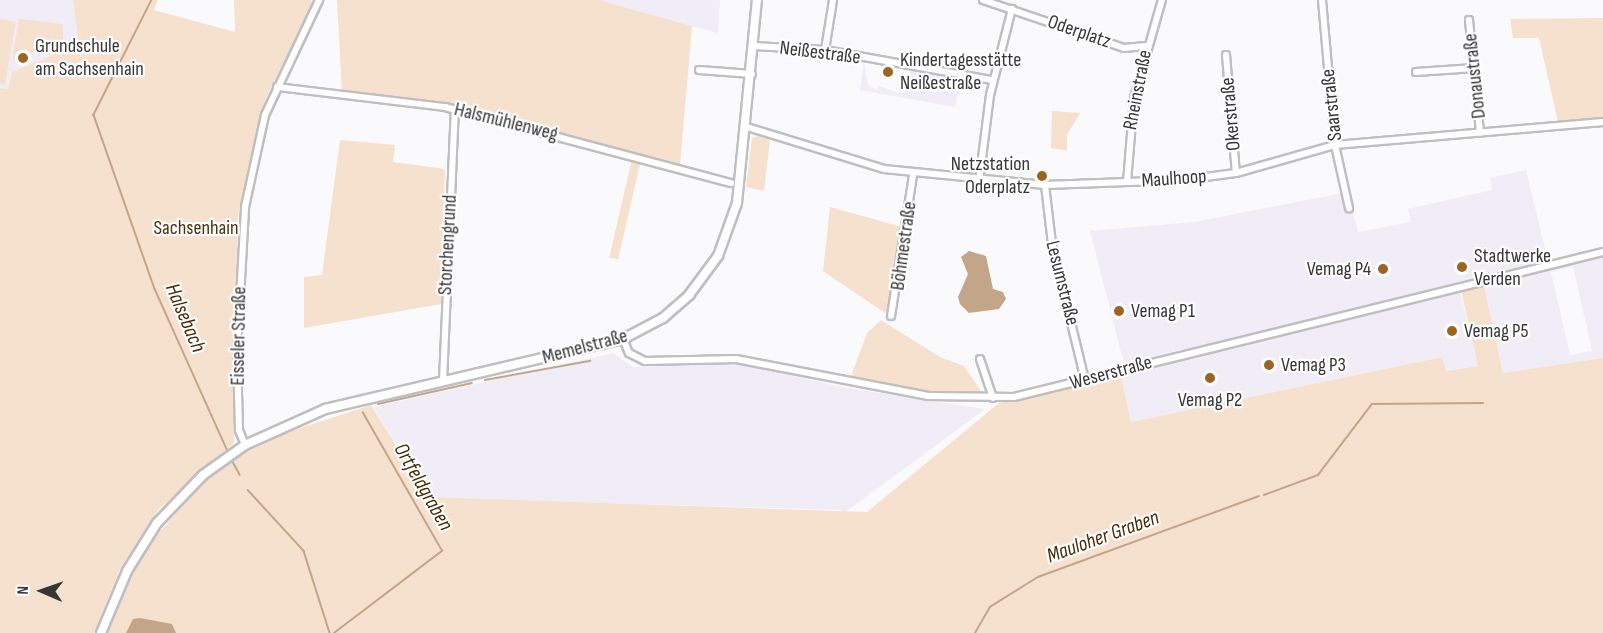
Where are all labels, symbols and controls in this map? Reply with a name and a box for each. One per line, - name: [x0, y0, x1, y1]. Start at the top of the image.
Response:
- street label: Oderplatz: [1044, 10, 1114, 54]
- street label: Donaustraße: [1459, 32, 1491, 120]
- place label: Grundschule am Sachsenhain: [35, 34, 144, 81]
- street label: Neißestraße: [778, 36, 862, 70]
- place label: Kindertagesstätte Neißestraße: [900, 48, 1021, 95]
- street label: Rheinstraße: [1118, 48, 1158, 132]
- marker: Grundschule am Sachsenhain: [16, 51, 30, 65]
- marker: Kindertagesstätte Neißestraße: [881, 65, 895, 79]
- street label: Saarstraße: [1316, 68, 1348, 142]
- street label: Okerstraße: [1216, 76, 1246, 152]
- street label: Halsmühlenweg: [452, 98, 560, 146]
- place label: Netzstation Oderplatz: [951, 152, 1030, 199]
- street label: Maulhoop: [1141, 165, 1207, 193]
- marker: Netzstation Oderplatz: [1035, 169, 1049, 183]
- street label: Storchengrund: [433, 194, 463, 296]
- street label: Böhmestraße: [886, 200, 922, 292]
- park label: Sachsenhain: [153, 216, 239, 240]
- street label: Lesumstraße: [1040, 238, 1084, 328]
- place label: Stadtwerke Verden: [1474, 244, 1551, 291]
- place label: Vemag P4: [1307, 257, 1371, 281]
- marker: Stadtwerke Verden: [1455, 260, 1469, 274]
- marker: Vemag P4: [1376, 262, 1390, 276]
- water label: Halsebach: [159, 280, 211, 356]
- street label: Eisseler Straße: [226, 286, 252, 386]
- place label: Vemag P1: [1131, 299, 1195, 323]
- marker: Vemag P1: [1112, 304, 1126, 318]
- place label: Vemag P5: [1464, 319, 1529, 343]
- street label: Memelstraße: [540, 324, 630, 370]
- marker: Vemag P5: [1445, 324, 1459, 338]
- street label: Weserstraße: [1067, 351, 1155, 395]
- place label: Vemag P3: [1281, 353, 1346, 377]
- marker: Vemag P3: [1262, 358, 1276, 372]
- marker: Vemag P2: [1203, 371, 1217, 385]
- place label: Vemag P2: [1178, 388, 1242, 412]
- water label: Ortfeldgraben: [388, 439, 458, 535]
- water label: Mauloher Graben: [1043, 505, 1163, 569]
- north arrow: [12, 561, 72, 621]
- text: N: [14, 586, 33, 595]

